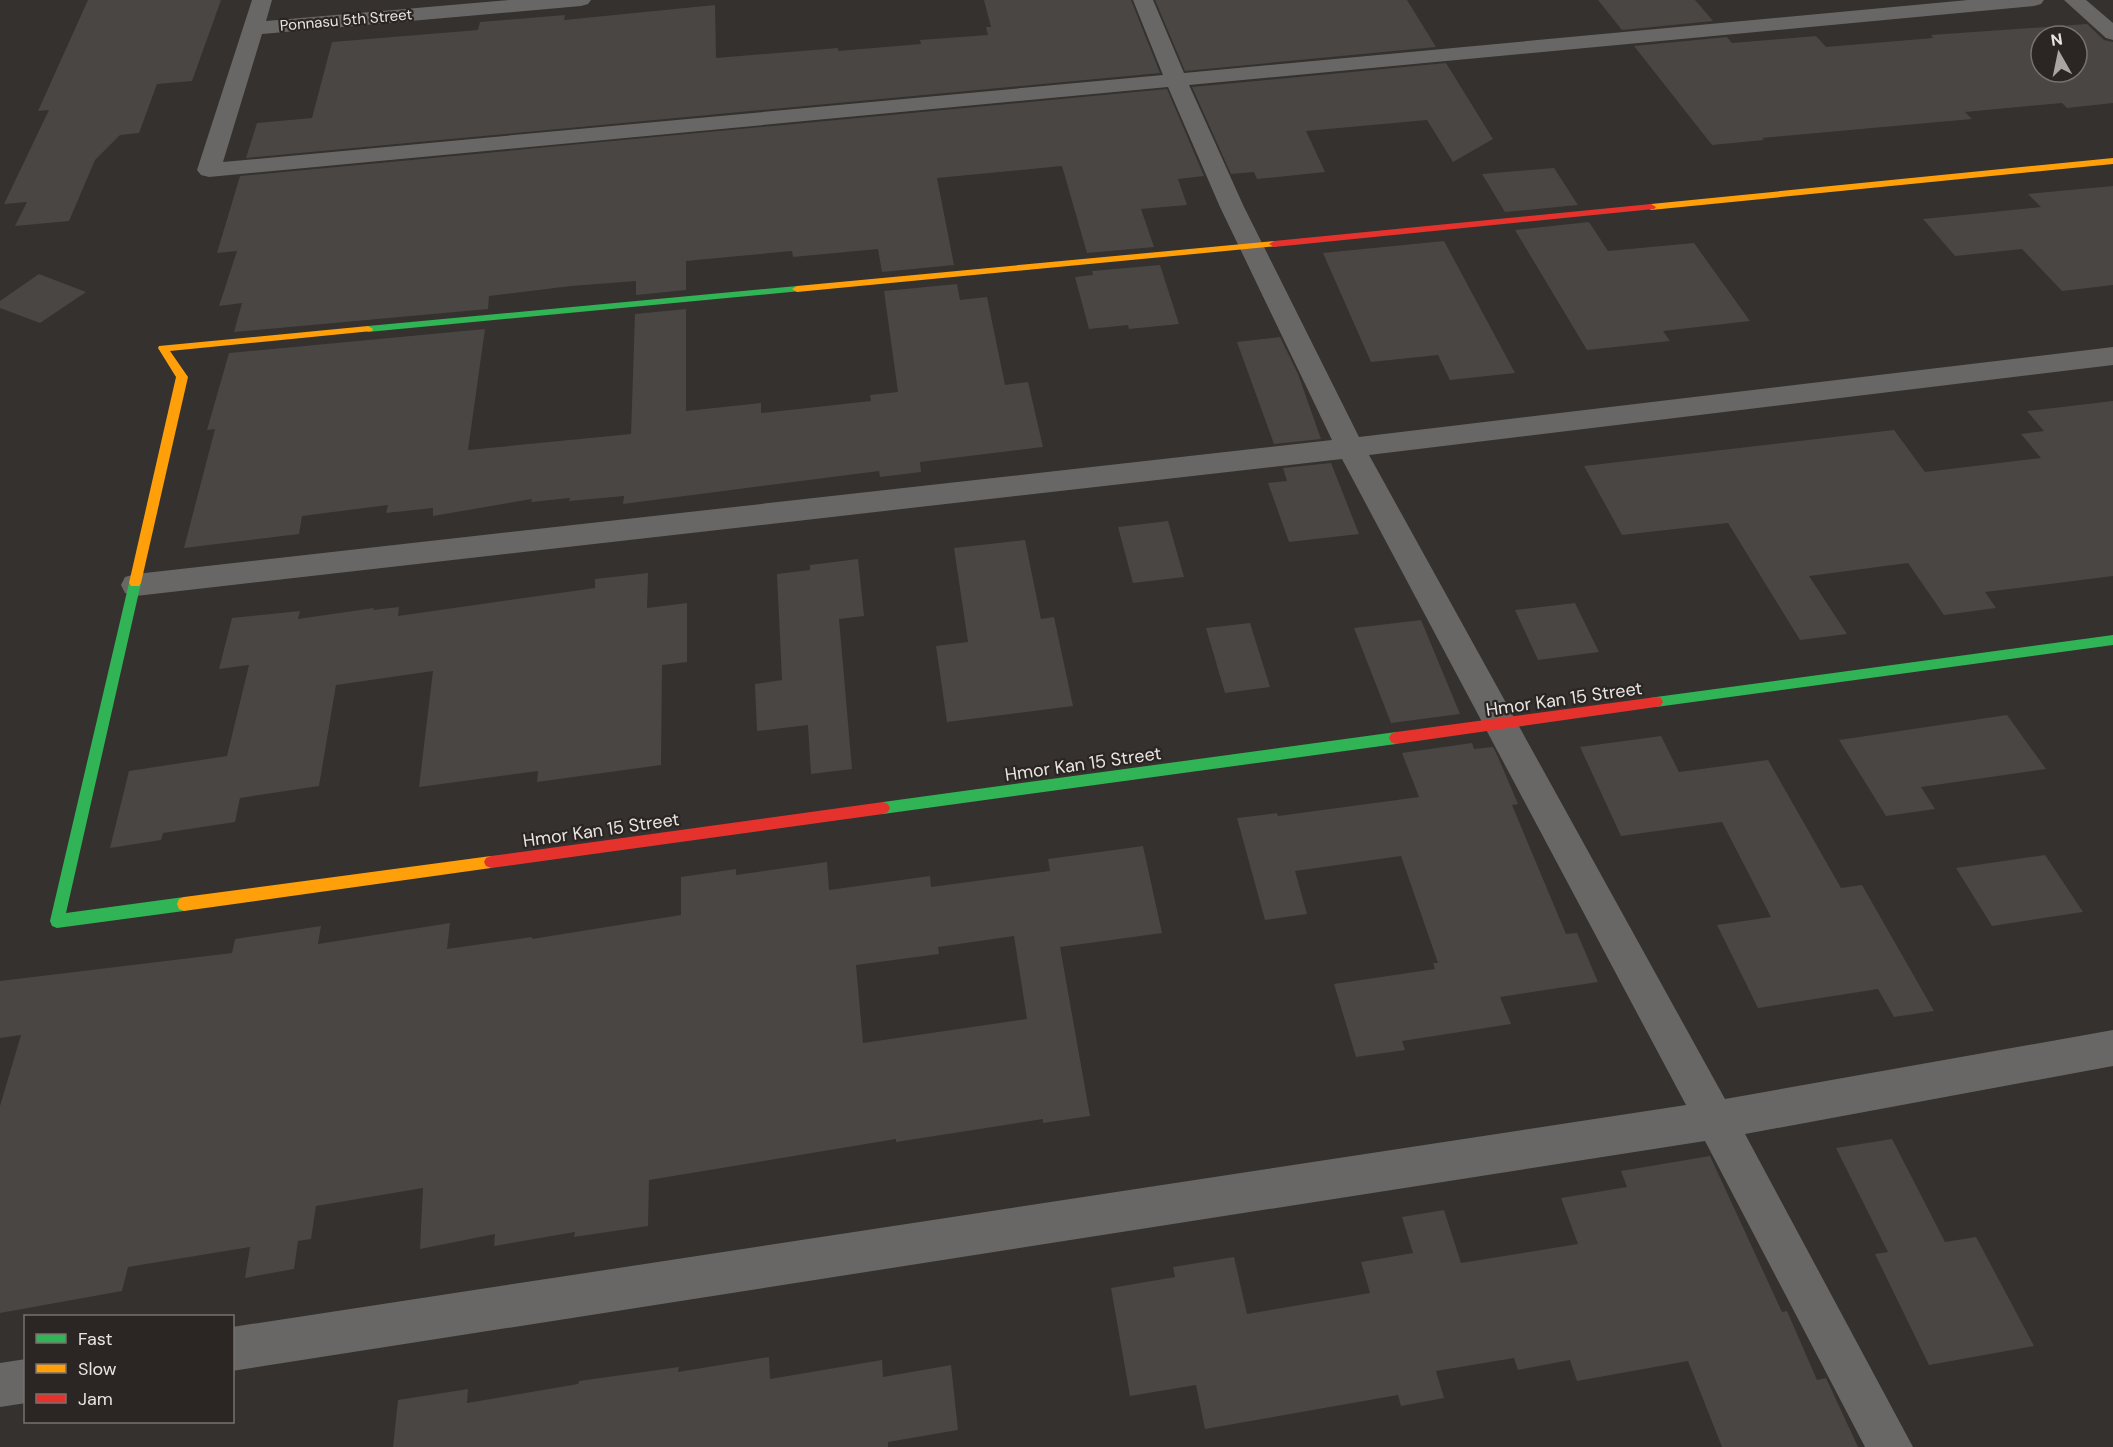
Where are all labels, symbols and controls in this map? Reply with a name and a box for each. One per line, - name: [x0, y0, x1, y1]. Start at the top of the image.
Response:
- street label: Ponnasu 5th Street: [279, 4, 413, 36]
- north arrow: [2029, 24, 2089, 84]
- text: N: [2049, 28, 2064, 51]
- street label: Hmor Kan 15 Street: [1484, 676, 1644, 722]
- street label: Hmor Kan 15 Street: [1003, 741, 1163, 787]
- street label: Hmor Kan 15 Street: [521, 807, 681, 853]
- legend: [24, 1315, 234, 1423]
- text: Fast: [78, 1327, 113, 1351]
- text: Slow: [78, 1357, 117, 1381]
- text: Jam: [78, 1387, 113, 1411]

